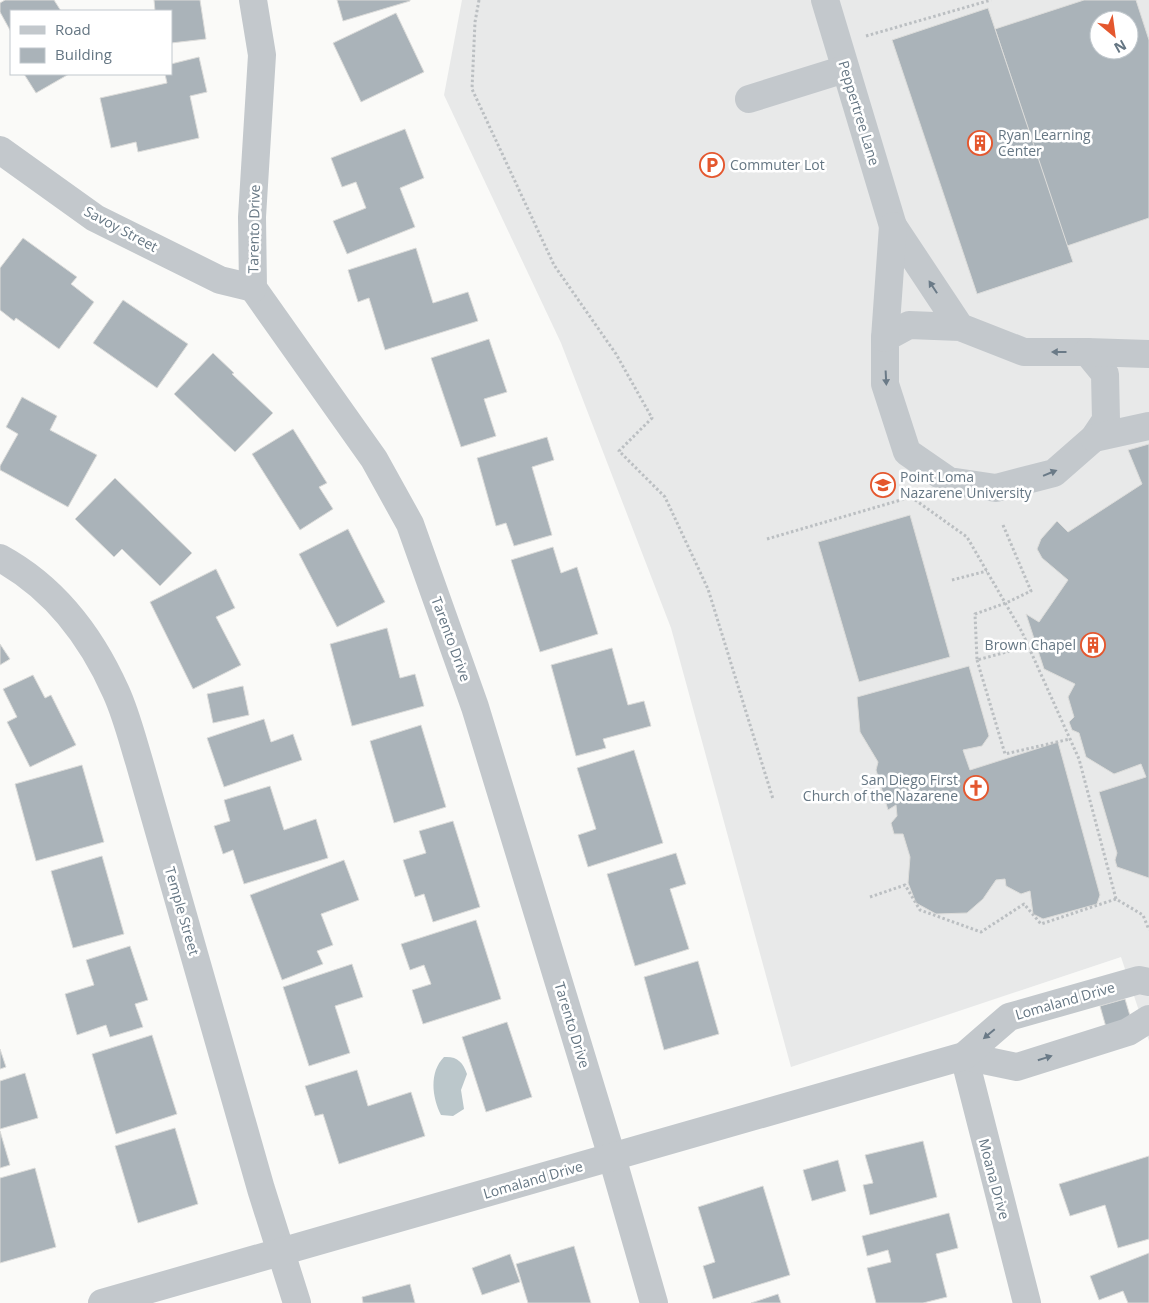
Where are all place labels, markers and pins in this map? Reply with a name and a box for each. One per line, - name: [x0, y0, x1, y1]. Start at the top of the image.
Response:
- place label: Ryan Learning Center: [998, 125, 1091, 160]
- building icon: Ryan Learning Center: [967, 130, 993, 156]
- parking icon: Commuter Lot: [699, 152, 725, 178]
- place label: Commuter Lot: [730, 155, 825, 174]
- place label: Point Loma Nazarene University: [900, 467, 1032, 502]
- school or university icon: Point Loma Nazarene University: [870, 472, 896, 498]
- building icon: Brown Chapel: [1080, 632, 1106, 658]
- place label: Brown Chapel: [985, 635, 1076, 654]
- place label: San Diego First Church of the Nazarene: [803, 770, 958, 805]
- church icon: San Diego First Church of the Nazarene: [963, 775, 989, 801]

